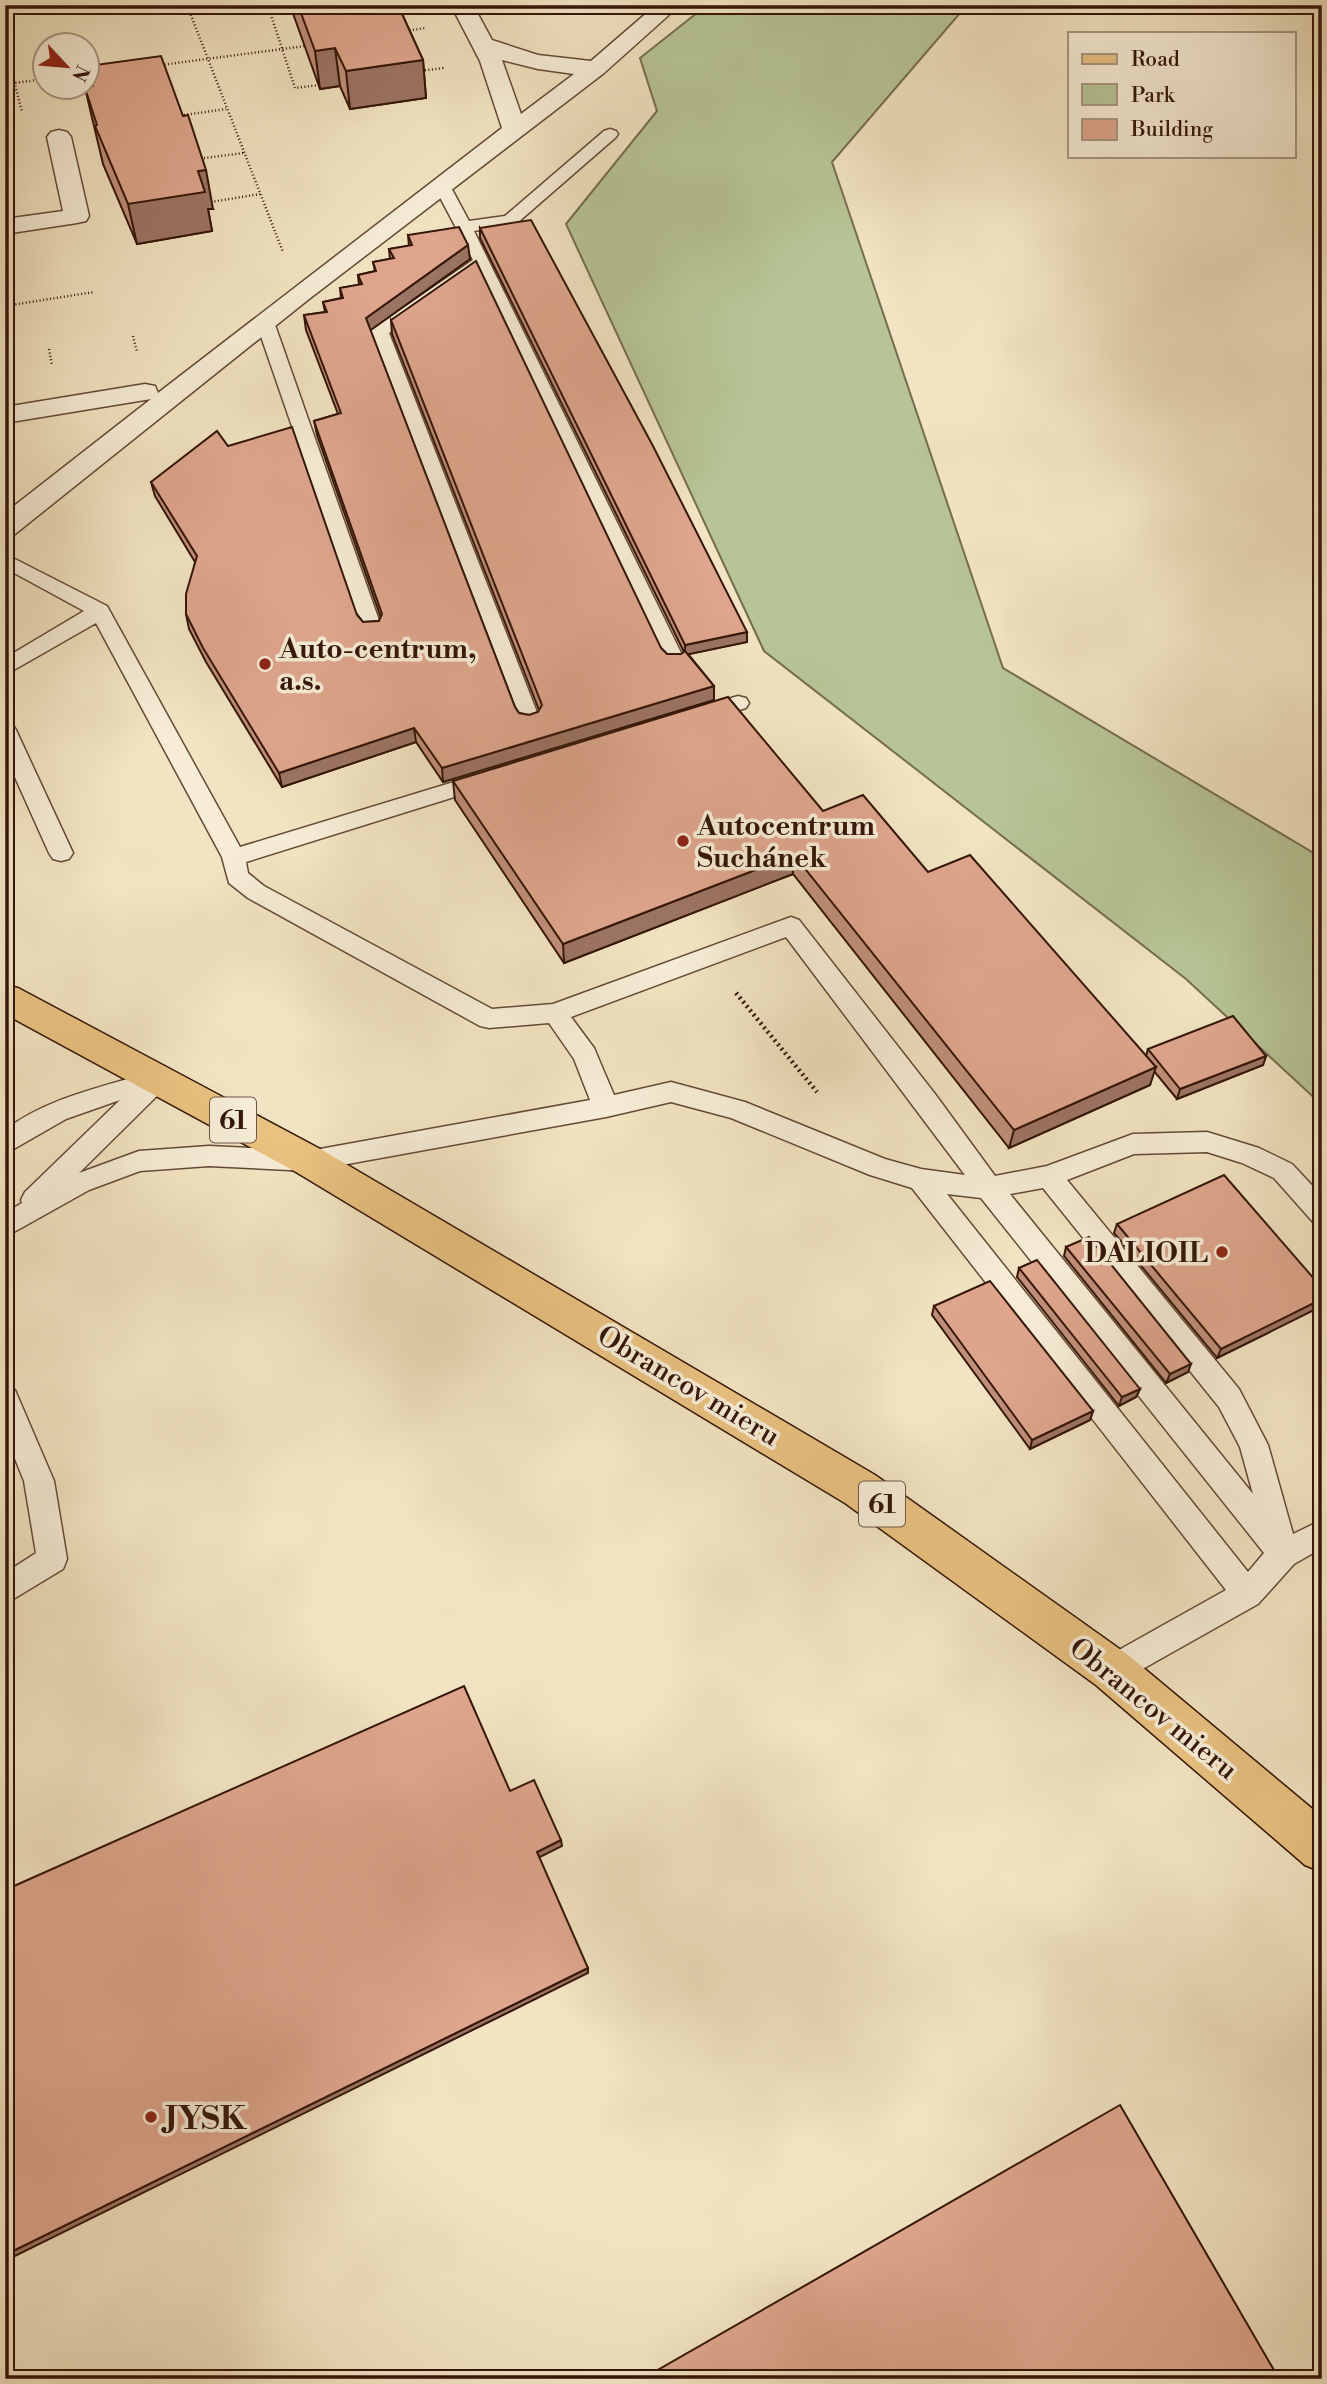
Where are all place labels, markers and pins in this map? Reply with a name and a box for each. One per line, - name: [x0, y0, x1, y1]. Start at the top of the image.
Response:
- place label: Auto-centrum, a.s.: [278, 632, 477, 699]
- marker: Auto-centrum, a.s.: [257, 656, 273, 672]
- place label: Autocentrum Suchánek: [696, 809, 876, 876]
- marker: Autocentrum Suchánek: [675, 833, 691, 849]
- place label: DALIOIL: [1084, 1236, 1208, 1271]
- marker: DALIOIL: [1214, 1244, 1230, 1260]
- place label: JYSK: [161, 2099, 248, 2140]
- marker: JYSK: [143, 2109, 159, 2125]

